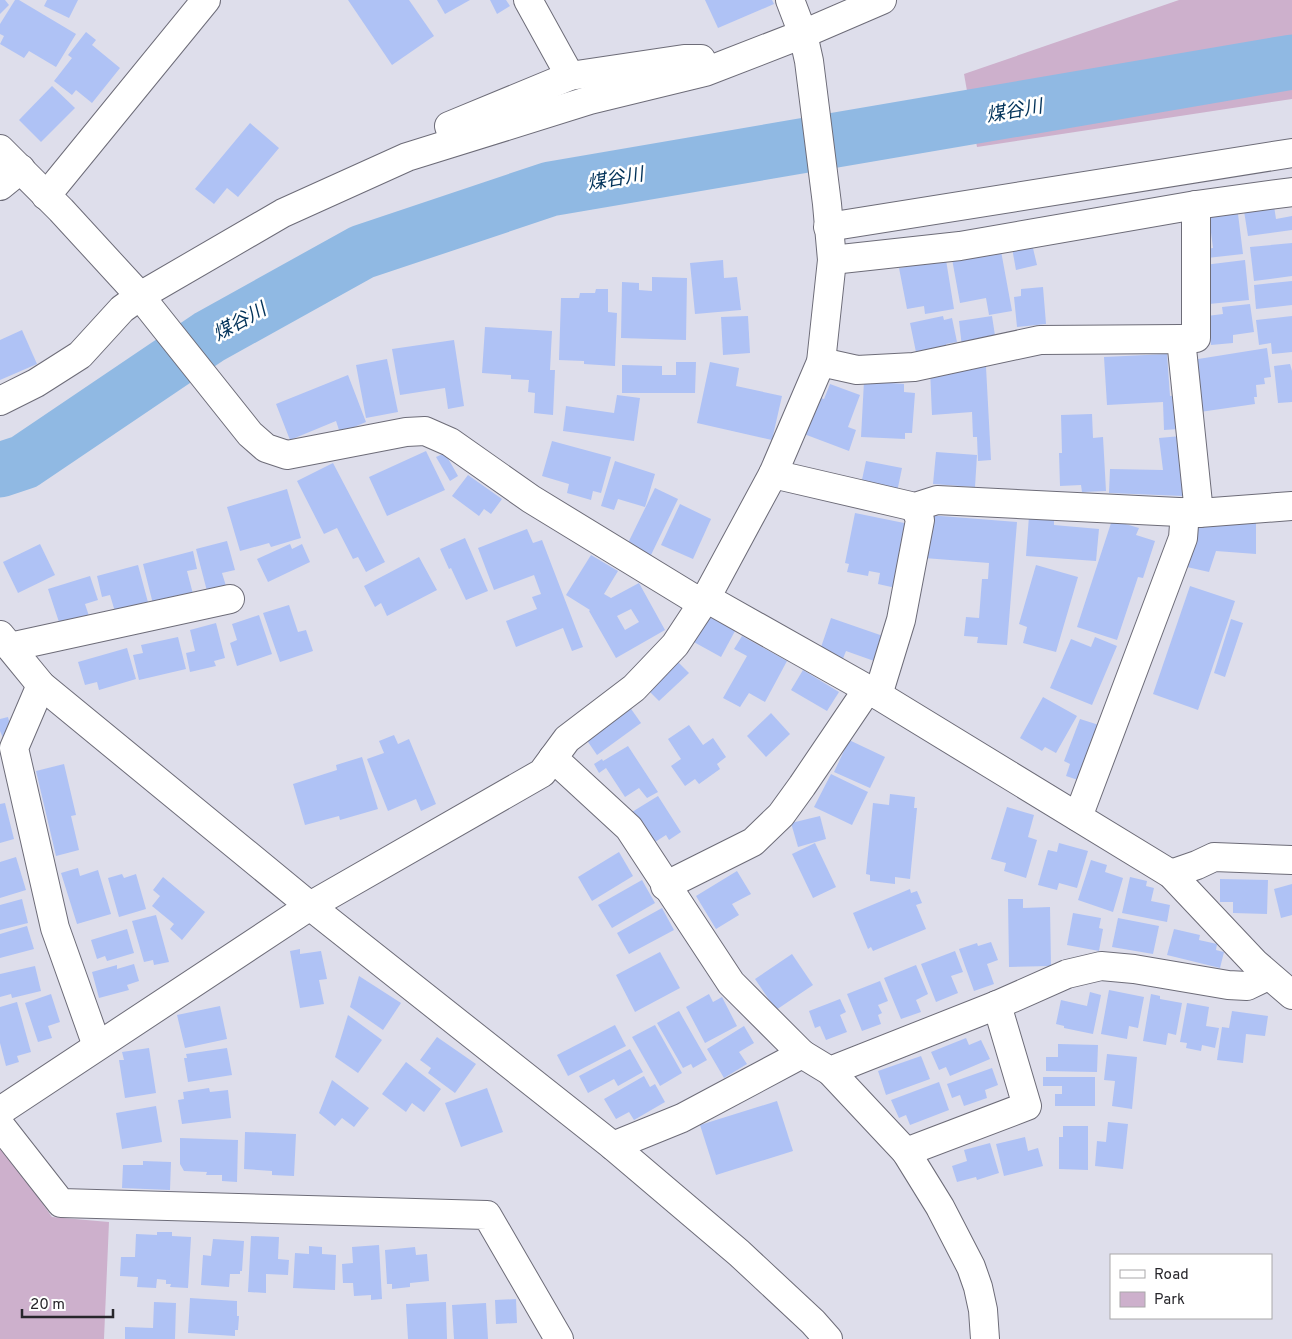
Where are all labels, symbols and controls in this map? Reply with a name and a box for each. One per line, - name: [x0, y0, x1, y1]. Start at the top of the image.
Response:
- water label: 煤谷川: [984, 95, 1046, 129]
- water label: 煤谷川: [585, 163, 647, 197]
- water label: 煤谷川: [209, 297, 272, 347]
- legend: [1110, 1254, 1272, 1319]
- text: Road: [1154, 1266, 1189, 1285]
- scale bar: [22, 1286, 114, 1318]
- text: Park: [1154, 1291, 1185, 1310]
- text: 20 m: [30, 1296, 65, 1315]

